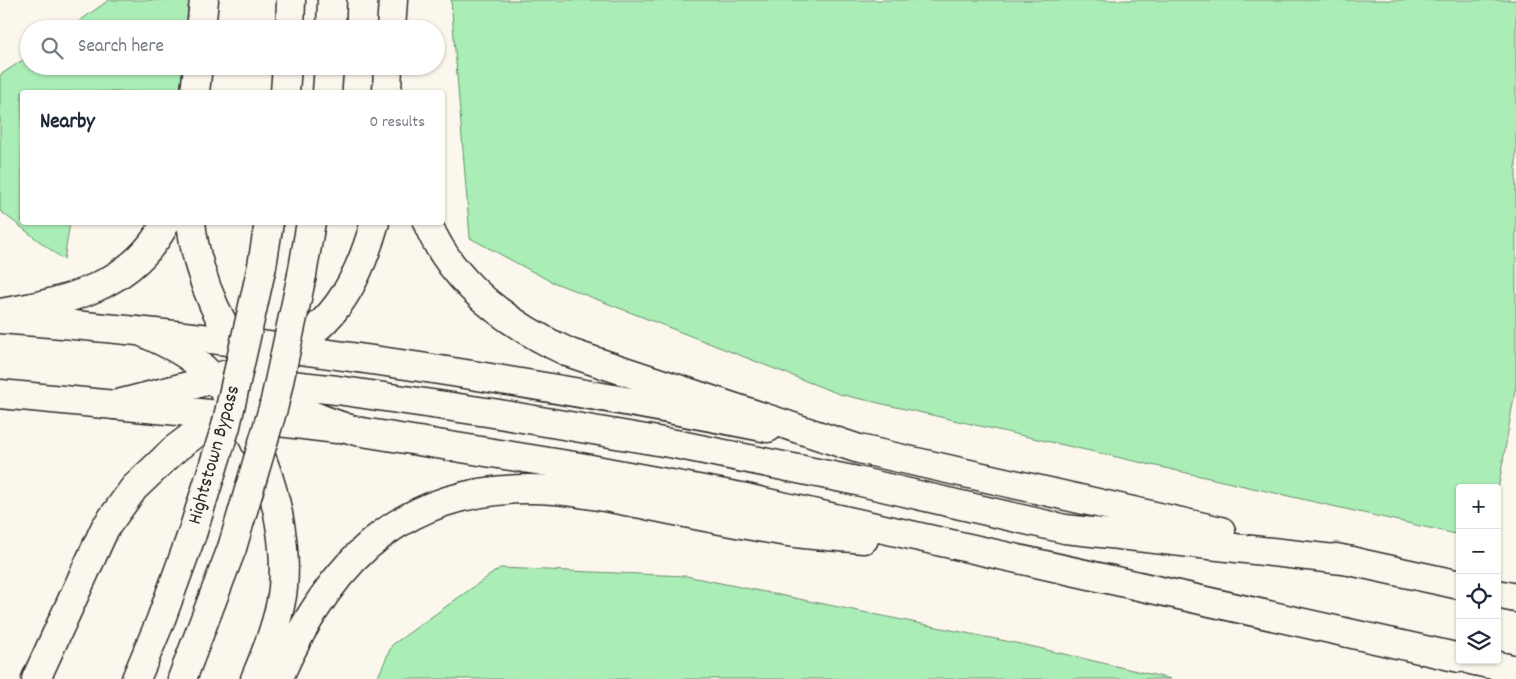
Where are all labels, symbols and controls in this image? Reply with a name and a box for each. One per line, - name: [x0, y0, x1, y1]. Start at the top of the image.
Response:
- search box: [20, 20, 445, 75]
- icon: search: [38, 34, 66, 62]
- text: Search here: [78, 34, 164, 61]
- text: Nearby: [40, 108, 95, 138]
- text: 0 results: [370, 111, 425, 134]
- street label: Hightstown Bypass: [182, 382, 248, 528]
- map controls: [1456, 484, 1501, 664]
- button: +: [1456, 484, 1501, 529]
- button: −: [1456, 529, 1501, 574]
- button: locate: [1456, 574, 1501, 619]
- button: layers: [1456, 619, 1501, 664]

